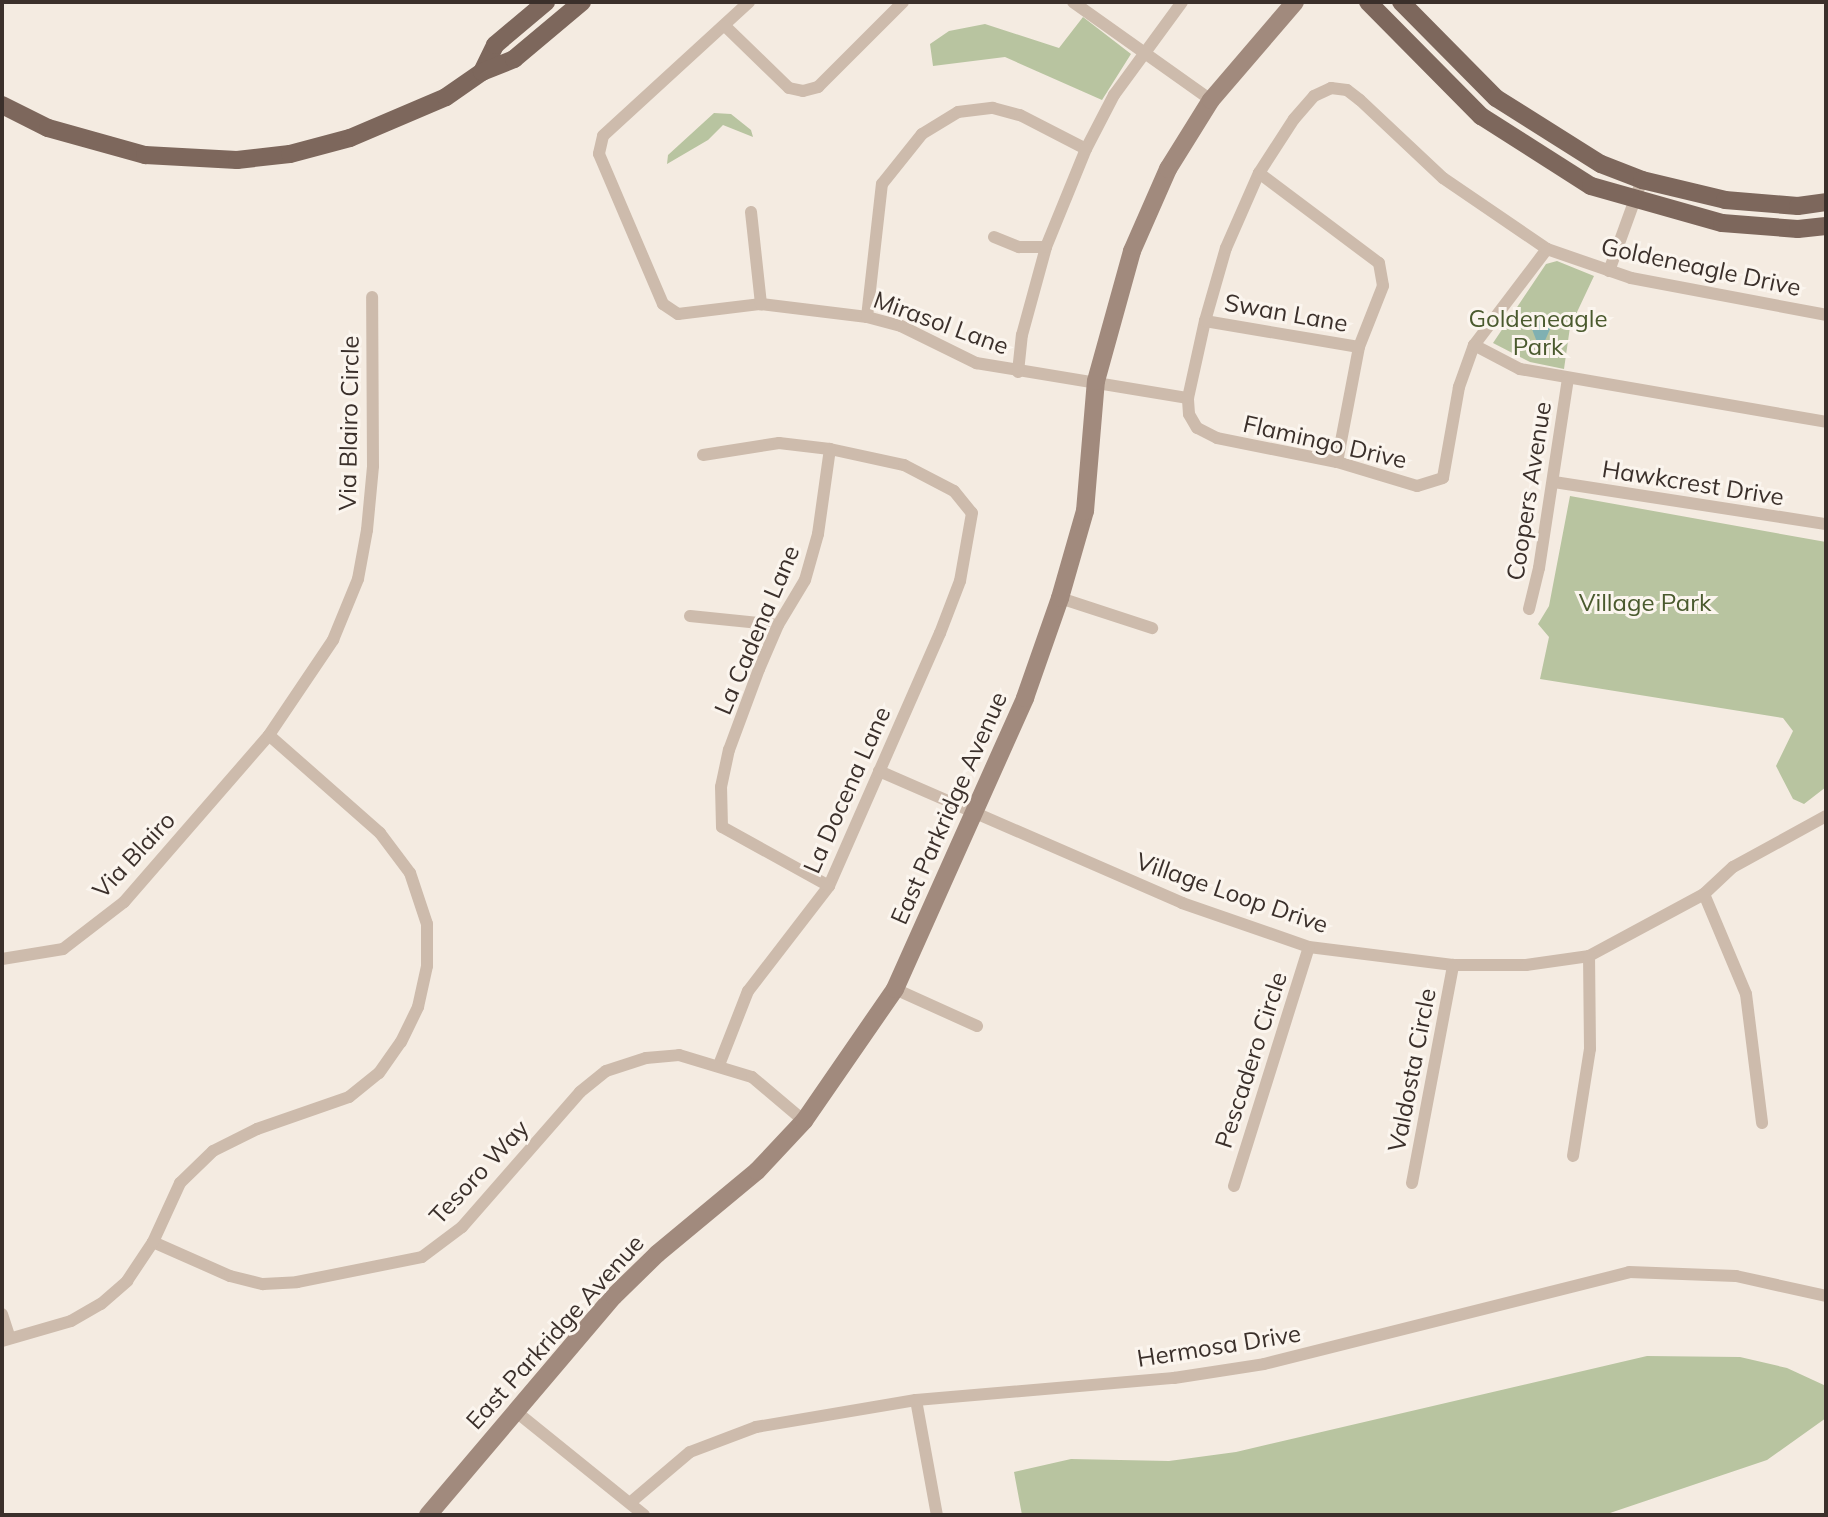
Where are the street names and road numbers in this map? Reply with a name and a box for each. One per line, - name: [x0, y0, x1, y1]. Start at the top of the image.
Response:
- street label: Goldeneagle Drive: [1599, 232, 1803, 302]
- street label: Mirasol Lane: [870, 285, 1012, 361]
- street label: Swan Lane: [1222, 288, 1350, 338]
- street label: Via Blairo Circle: [333, 335, 365, 511]
- street label: Coopers Avenue: [1501, 399, 1557, 583]
- street label: Flamingo Drive: [1240, 409, 1410, 475]
- street label: Hawkcrest Drive: [1600, 454, 1786, 512]
- street label: La Cadena Lane: [708, 541, 806, 719]
- street label: East Parkridge Avenue: [885, 687, 1013, 929]
- street label: La Docena Lane: [797, 702, 897, 878]
- street label: Via Blairo: [87, 806, 181, 904]
- street label: Village Loop Drive: [1132, 847, 1332, 939]
- street label: Pescadero Circle: [1209, 968, 1293, 1152]
- street label: Valdosta Circle: [1382, 986, 1442, 1154]
- street label: Tesoro Way: [423, 1114, 535, 1230]
- street label: East Parkridge Avenue: [460, 1229, 650, 1435]
- street label: Hermosa Drive: [1135, 1319, 1303, 1373]

